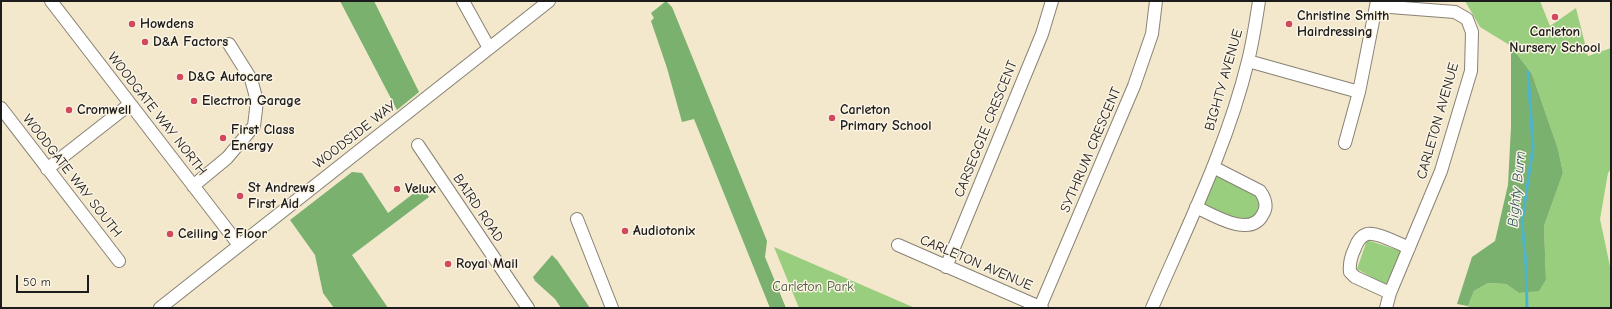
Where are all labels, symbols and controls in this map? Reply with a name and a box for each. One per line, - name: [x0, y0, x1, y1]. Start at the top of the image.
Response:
- place label: Christine Smith Hairdressing: [1297, 8, 1389, 40]
- marker: Carleton Nursery School: [1550, 12, 1560, 22]
- place label: Howdens: [140, 16, 194, 32]
- marker: Howdens: [127, 19, 137, 29]
- marker: Christine Smith Hairdressing: [1284, 19, 1294, 29]
- place label: Carleton Nursery School: [1509, 24, 1601, 56]
- street label: BIGHTY AVENUE: [1201, 27, 1247, 133]
- place label: D&A Factors: [153, 34, 228, 50]
- marker: D&A Factors: [140, 37, 150, 47]
- street label: WOODGATE WAY NORTH: [104, 49, 210, 179]
- street label: CARSEGGIE CRESCENT: [951, 58, 1021, 200]
- street label: CARLETON AVENUE: [1413, 61, 1463, 181]
- place label: D&G Autocare: [188, 69, 273, 85]
- marker: D&G Autocare: [175, 72, 185, 82]
- street label: SYTHRUM CRESCENT: [1057, 85, 1125, 215]
- place label: Electron Garage: [202, 93, 301, 109]
- marker: Electron Garage: [189, 96, 199, 106]
- street label: WOODSIDE WAY: [310, 97, 400, 173]
- place label: Cromwell: [77, 102, 131, 118]
- place label: Carleton Primary School: [840, 102, 931, 134]
- marker: Cromwell: [64, 105, 74, 115]
- street label: WOODGATE WAY SOUTH: [19, 111, 125, 241]
- marker: Carleton Primary School: [827, 113, 837, 123]
- place label: First Class Energy: [231, 122, 294, 154]
- marker: First Class Energy: [218, 133, 228, 143]
- water label: Bighty Burn: [1504, 150, 1530, 228]
- street label: BAIRD ROAD: [449, 171, 507, 245]
- place label: St Andrews First Aid: [248, 180, 315, 212]
- place label: Velux: [405, 181, 436, 197]
- marker: Velux: [392, 184, 402, 194]
- marker: St Andrews First Aid: [235, 191, 245, 201]
- place label: Audiotonix: [633, 223, 695, 239]
- place label: Ceiling 2 Floor: [178, 226, 267, 242]
- marker: Audiotonix: [620, 226, 630, 236]
- marker: Ceiling 2 Floor: [165, 229, 175, 239]
- street label: CARLETON AVENUE: [917, 232, 1035, 294]
- place label: Royal Mail: [456, 256, 518, 272]
- marker: Royal Mail: [443, 259, 453, 269]
- scale bar: [18, 267, 91, 293]
- text: 50 m: [23, 275, 51, 289]
- park label: Carleton Park: [772, 279, 854, 295]

